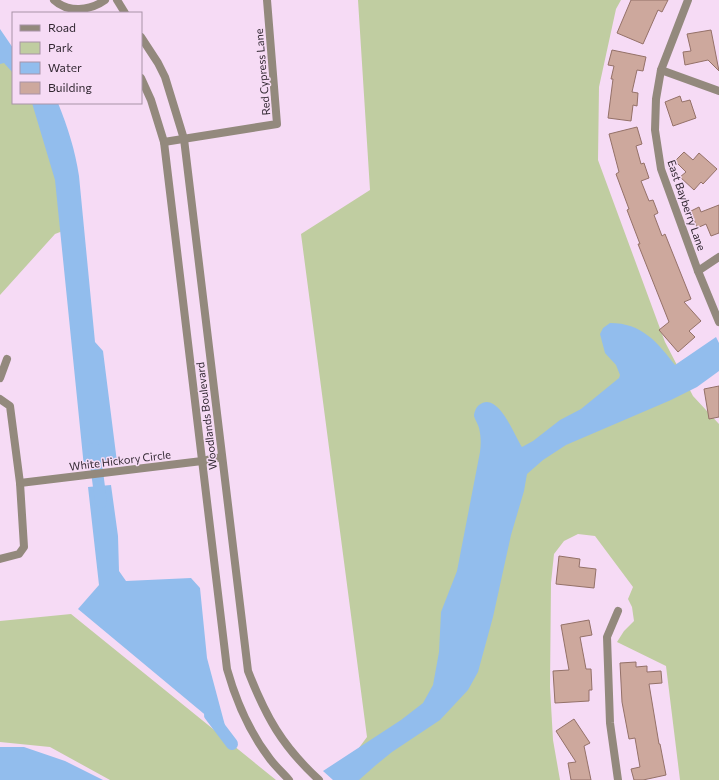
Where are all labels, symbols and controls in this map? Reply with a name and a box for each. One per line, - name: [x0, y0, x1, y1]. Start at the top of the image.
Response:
- legend: [12, 12, 142, 104]
- text: Road: [48, 20, 76, 34]
- street label: Red Cypress Lane: [252, 28, 272, 116]
- text: Park: [48, 40, 74, 54]
- text: Water: [48, 60, 82, 74]
- text: Building: [48, 80, 92, 94]
- street label: East Bayberry Lane: [665, 158, 709, 252]
- street label: Woodlands Boulevard: [193, 361, 219, 471]
- street label: White Hickory Circle: [68, 447, 172, 473]

